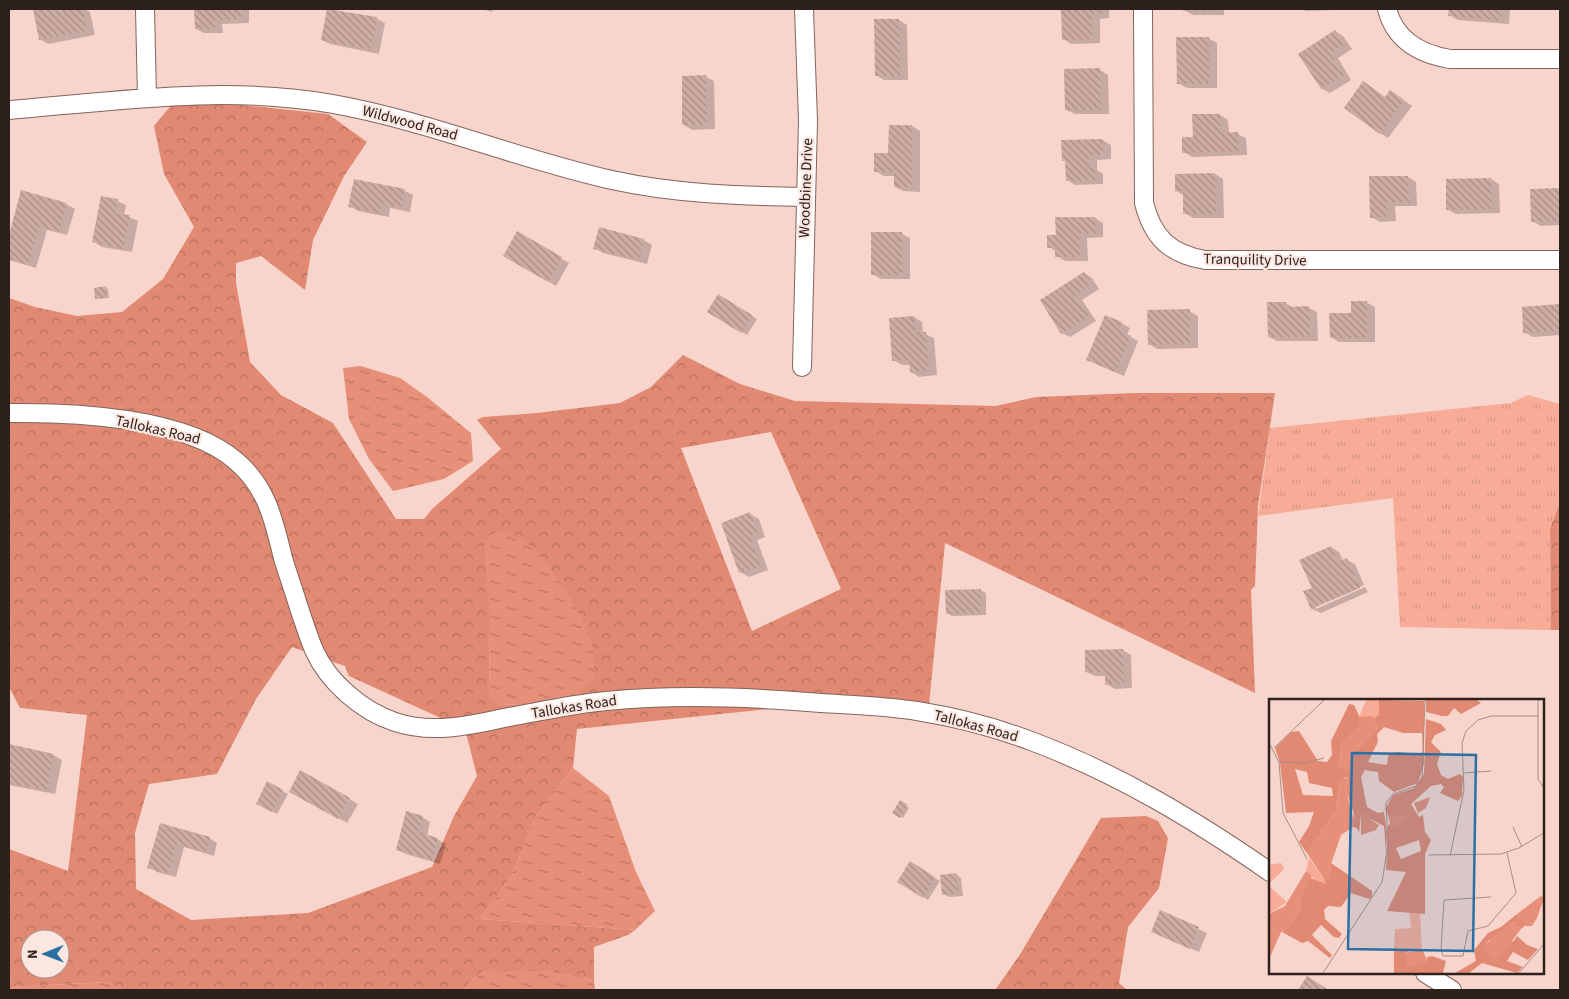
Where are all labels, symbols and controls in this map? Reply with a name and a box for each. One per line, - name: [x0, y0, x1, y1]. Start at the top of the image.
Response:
- street label: Wildwood Road: [360, 100, 460, 146]
- street label: Woodbine Drive: [794, 138, 818, 238]
- street label: Tranquility Drive: [1203, 249, 1307, 271]
- street label: Tallokas Road: [113, 410, 203, 450]
- street label: Tallokas Road: [530, 690, 618, 724]
- inset map: [1269, 699, 1544, 974]
- street label: Tallokas Road: [931, 705, 1021, 747]
- north arrow: [20, 929, 70, 979]
- text: N: [23, 949, 43, 959]

